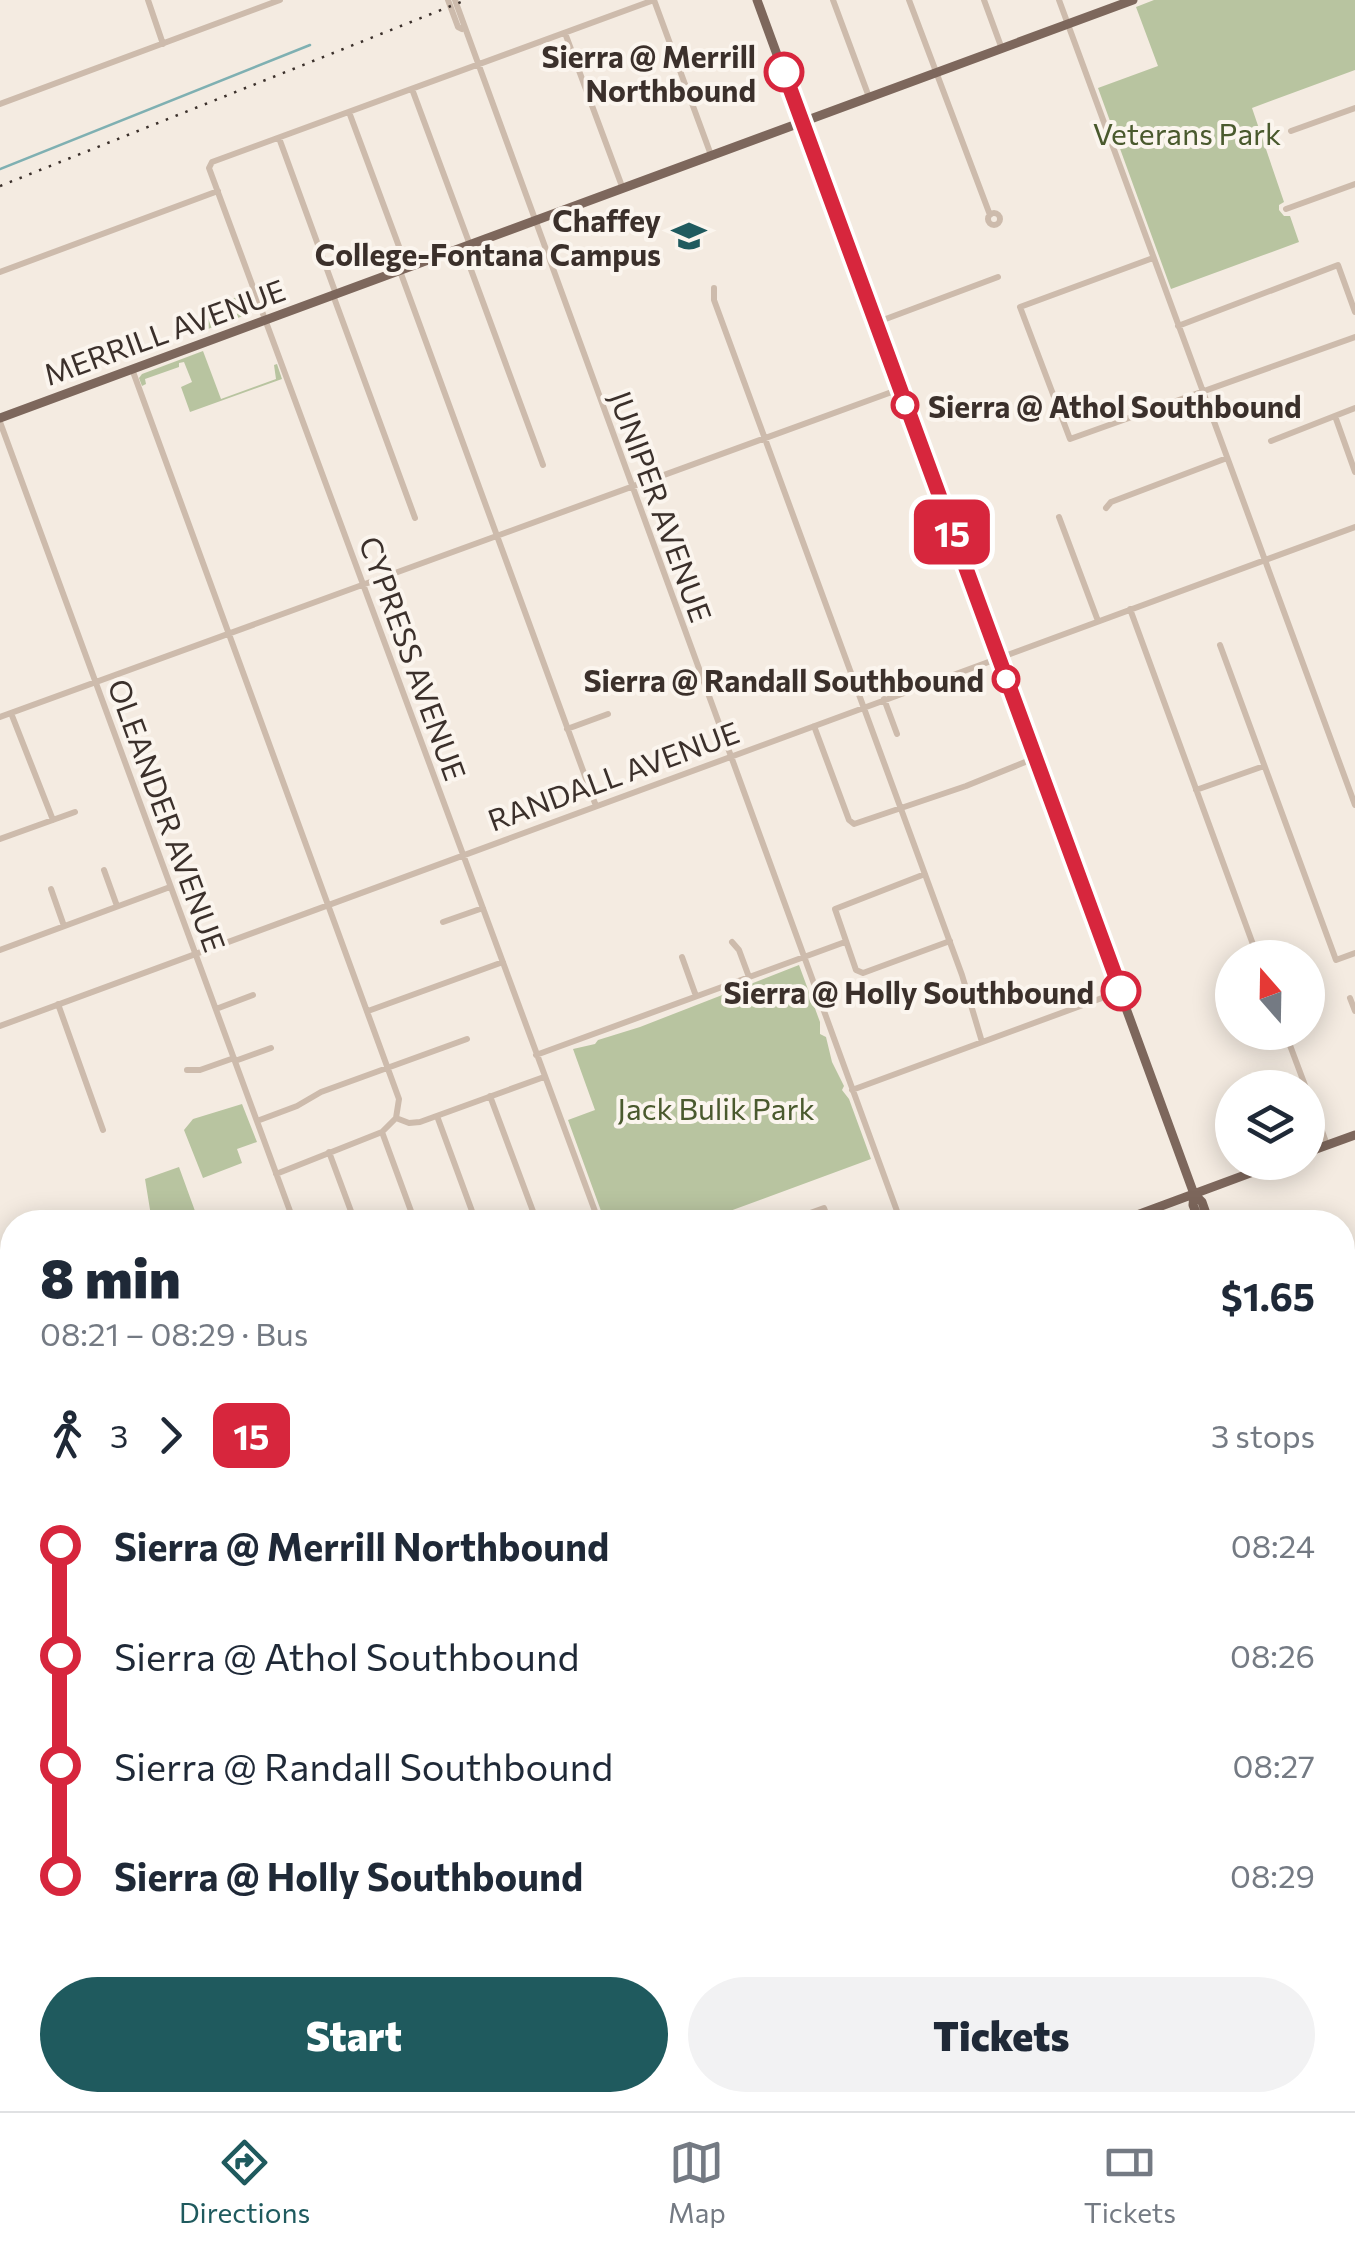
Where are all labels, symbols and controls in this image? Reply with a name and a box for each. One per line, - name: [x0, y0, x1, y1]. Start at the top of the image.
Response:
- place label: Sierra @ Merrill Northbound: [541, 37, 756, 108]
- marker: Sierra @ Merrill Northbound: [765, 53, 803, 91]
- park label: Veterans Park: [1093, 114, 1281, 151]
- place label: Chaffey College-Fontana Campus: [315, 201, 662, 272]
- school or university icon: Chaffey College-Fontana Campus: [670, 217, 708, 255]
- street label: MERRILL AVENUE: [38, 270, 290, 392]
- street label: JUNIPER AVENUE: [603, 385, 721, 627]
- place label: Sierra @ Athol Southbound: [928, 387, 1302, 424]
- marker: Sierra @ Athol Southbound: [892, 392, 918, 418]
- line badge: 15: [907, 500, 997, 564]
- text: 15: [934, 511, 970, 554]
- street label: CYPRESS AVENUE: [353, 531, 475, 785]
- place label: Sierra @ Randall Southbound: [583, 661, 984, 698]
- marker: Sierra @ Randall Southbound: [993, 666, 1019, 692]
- street label: OLEANDER AVENUE: [101, 673, 235, 957]
- street label: RANDALL AVENUE: [482, 712, 744, 838]
- north arrow: [1215, 940, 1325, 1050]
- map controls: [1215, 940, 1325, 1180]
- marker: Sierra @ Holly Southbound: [1102, 972, 1140, 1010]
- place label: Sierra @ Holly Southbound: [724, 973, 1094, 1010]
- button: layers: [1215, 1070, 1325, 1180]
- park label: Jack Bulik Park: [617, 1089, 815, 1126]
- text: 8 min: [40, 1242, 181, 1309]
- text: $1.65: [1221, 1272, 1315, 1319]
- text: 08:21 – 08:29 · Bus: [40, 1313, 308, 1353]
- icon: walk: [40, 1408, 95, 1463]
- icon: forward: [143, 1408, 198, 1463]
- text: 15: [233, 1414, 270, 1457]
- text: 3: [110, 1415, 128, 1455]
- text: 3 stops: [1211, 1415, 1315, 1455]
- text: Sierra @ Merrill Northbound: [114, 1522, 609, 1569]
- text: 08:24: [1231, 1525, 1315, 1565]
- text: Sierra @ Athol Southbound: [114, 1632, 579, 1679]
- text: 08:26: [1230, 1635, 1315, 1675]
- text: Sierra @ Randall Southbound: [114, 1742, 613, 1789]
- text: 08:27: [1233, 1745, 1315, 1785]
- text: Sierra @ Holly Southbound: [114, 1852, 583, 1899]
- text: 08:29: [1230, 1855, 1315, 1895]
- button: Start: [40, 1977, 668, 2092]
- button: Tickets: [688, 1977, 1315, 2092]
- tab: Directions: [179, 2135, 310, 2229]
- tab: Map: [668, 2135, 726, 2229]
- tab: Tickets: [1084, 2135, 1176, 2229]

